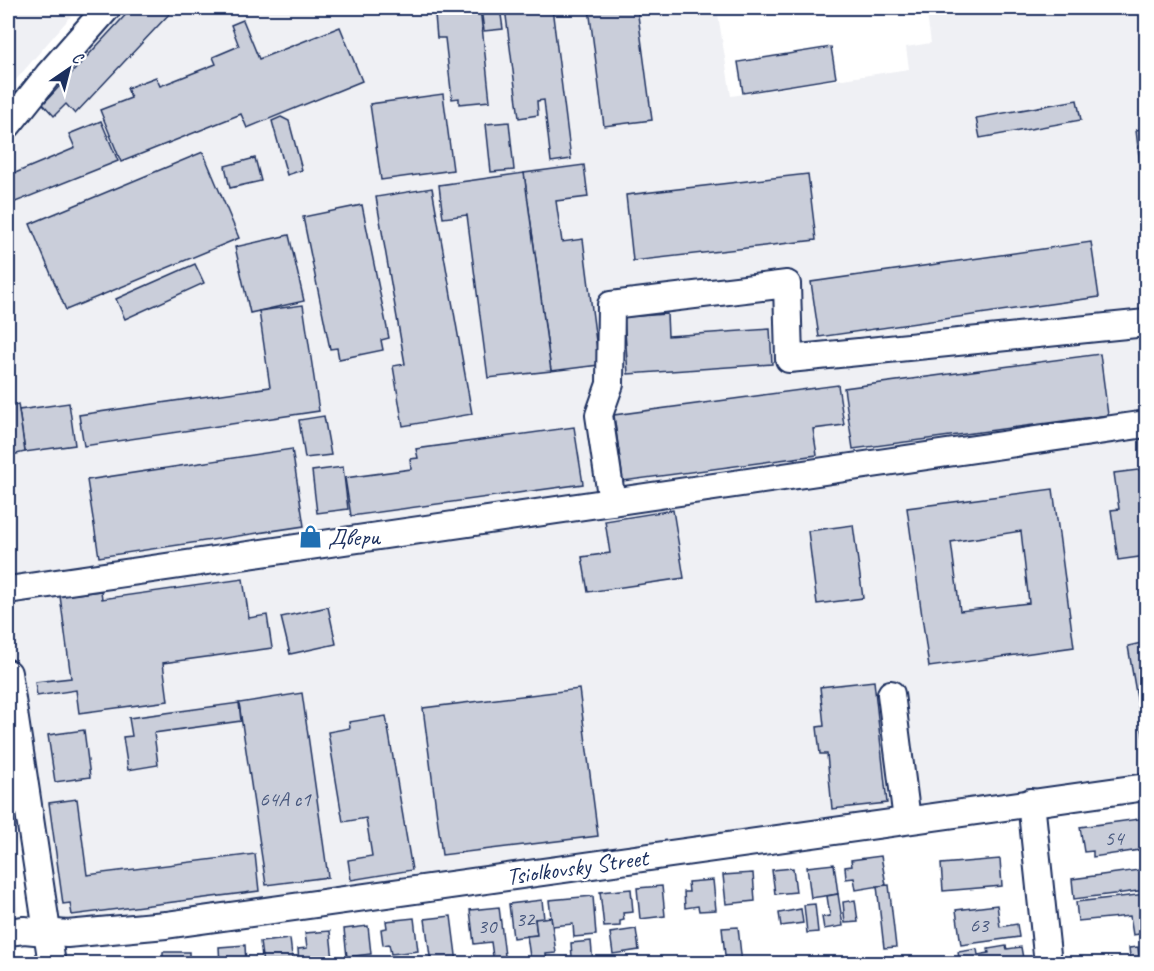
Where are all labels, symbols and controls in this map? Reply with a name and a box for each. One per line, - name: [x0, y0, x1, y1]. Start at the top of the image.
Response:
- north arrow: [39, 39, 99, 99]
- text: С: [68, 47, 88, 69]
- place label: Двери: [328, 522, 381, 552]
- shop icon: Двери: [297, 524, 323, 550]
- house number: 64А с1: [259, 786, 312, 812]
- house number: 54: [1105, 825, 1126, 851]
- street label: Tsiolkovsky Street: [505, 842, 652, 892]
- house number: 32: [516, 906, 536, 932]
- house number: 63: [970, 912, 990, 938]
- house number: 30: [478, 913, 498, 939]

